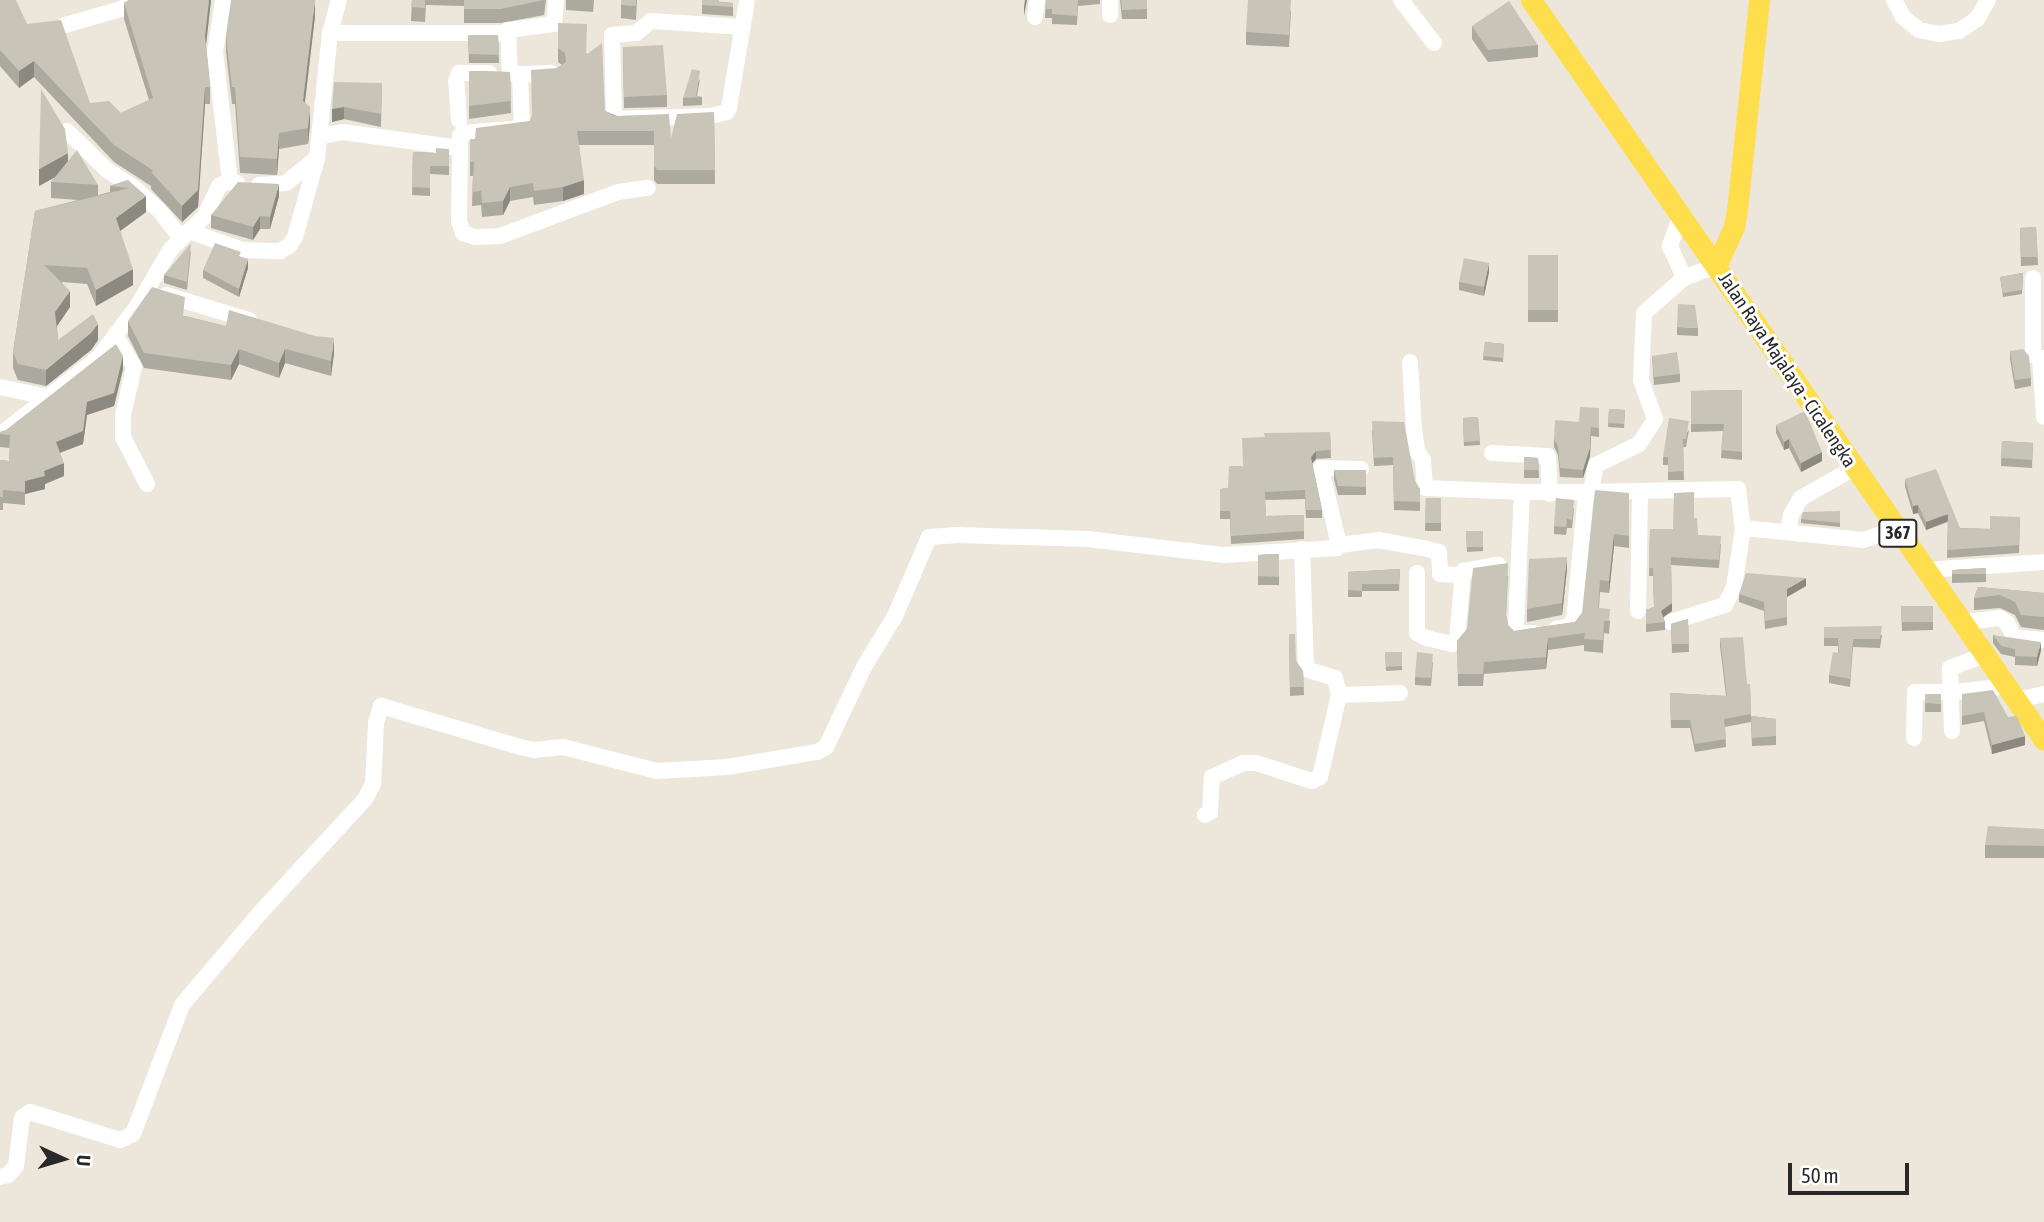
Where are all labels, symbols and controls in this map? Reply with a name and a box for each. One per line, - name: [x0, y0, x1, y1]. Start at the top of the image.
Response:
- street label: Jalan Raya Majalaya - Cicalengka: [1713, 268, 1861, 472]
- road number: 367: [1877, 518, 1919, 548]
- north arrow: [28, 1124, 98, 1194]
- scale bar: [1792, 1148, 1913, 1192]
- text: U: [73, 1154, 95, 1167]
- text: 50 m: [1801, 1163, 1839, 1187]

